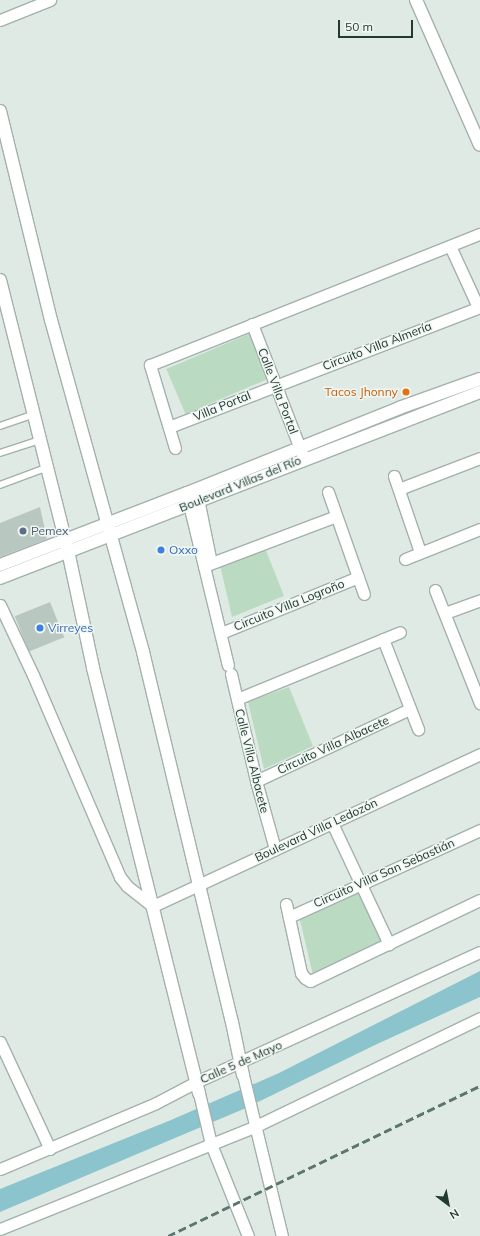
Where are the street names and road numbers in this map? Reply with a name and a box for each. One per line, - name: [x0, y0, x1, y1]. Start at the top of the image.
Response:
- street label: Circuito Villa Almería: [320, 319, 434, 373]
- street label: Calle Villa Portal: [255, 346, 301, 436]
- street label: Villa Portal: [191, 388, 253, 424]
- street label: Boulevard Villas del Río: [177, 453, 303, 515]
- street label: Circuito Villa Logroño: [232, 576, 346, 634]
- street label: Calle Villa Albacete: [232, 707, 272, 815]
- street label: Circuito Villa Albacete: [275, 713, 391, 777]
- street label: Boulevard Villa Ledozón: [252, 795, 380, 865]
- street label: Circuito Villa San Sebastián: [311, 835, 457, 911]
- street label: Calle 5 de Mayo: [198, 1037, 284, 1087]

